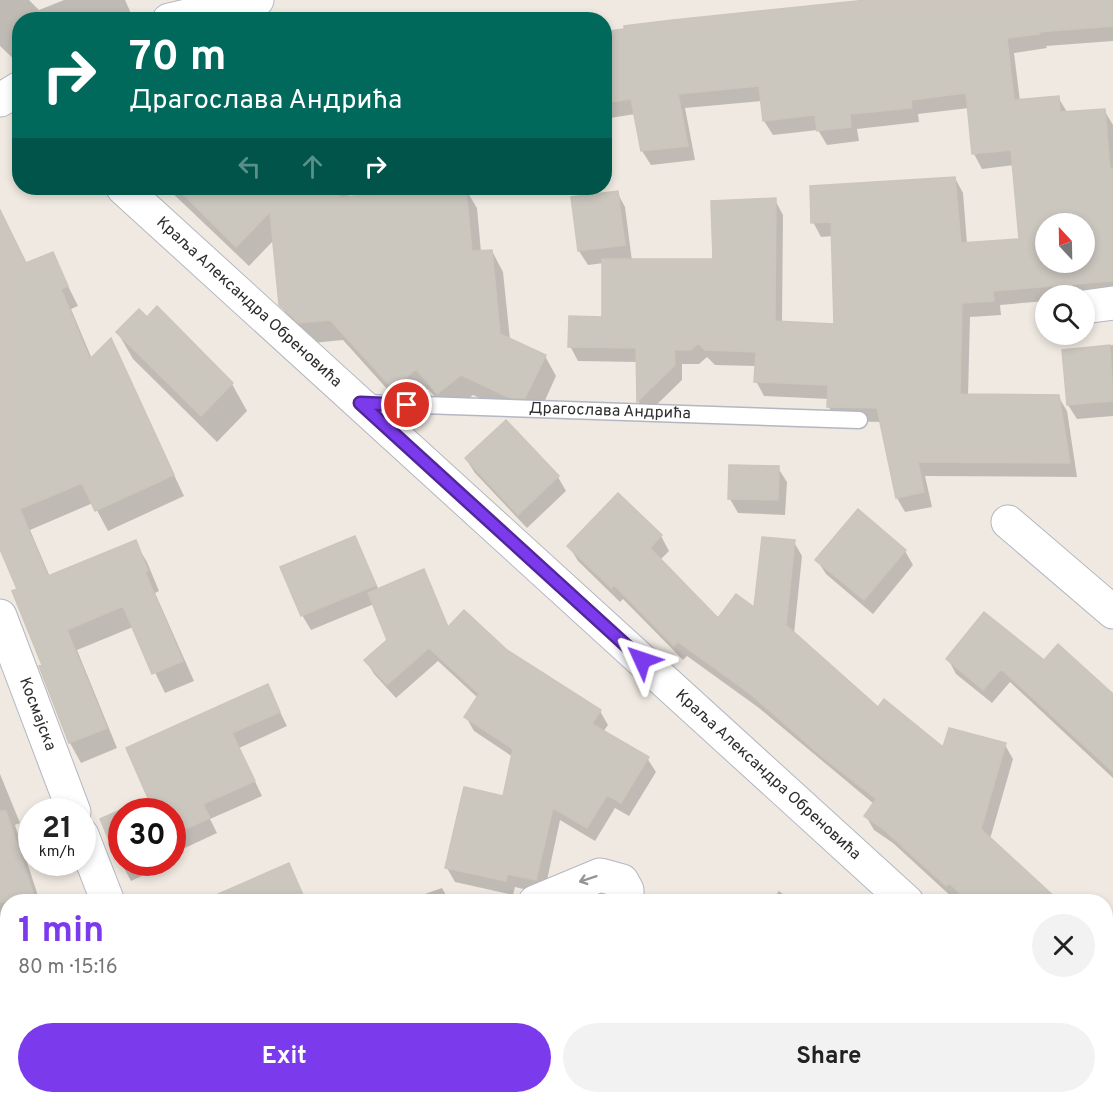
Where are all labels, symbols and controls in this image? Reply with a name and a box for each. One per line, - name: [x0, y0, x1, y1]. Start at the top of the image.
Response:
- text: 70 m: [129, 32, 227, 85]
- icon: right: [30, 36, 108, 114]
- text: Драгослава Андрића: [129, 84, 402, 118]
- icon: left: [233, 150, 266, 183]
- icon: ahead: [296, 150, 329, 183]
- icon: right: [359, 150, 392, 183]
- street label: Краља Александра Обреновића: [152, 213, 346, 392]
- north arrow: [1035, 213, 1095, 273]
- map controls: [1035, 213, 1095, 345]
- button: search: [1035, 285, 1095, 345]
- pin: [381, 379, 432, 430]
- icon: arrive: [390, 388, 423, 421]
- street label: Драгослава Андрића: [529, 399, 691, 424]
- position arrow: [610, 628, 674, 692]
- street label: Космајска: [14, 675, 60, 754]
- street label: Краља Александра Обреновића: [671, 686, 865, 865]
- speed limit sign: 30: [108, 798, 186, 876]
- text: 21: [42, 811, 72, 848]
- text: km/h: [39, 843, 75, 862]
- one-way arrow: [579, 874, 598, 885]
- text: 1 min: [18, 909, 104, 955]
- button: close: [1032, 914, 1095, 977]
- text: 80 m · 15:16: [18, 955, 118, 981]
- button: Exit: [18, 1023, 551, 1092]
- button: Share: [563, 1023, 1095, 1092]

